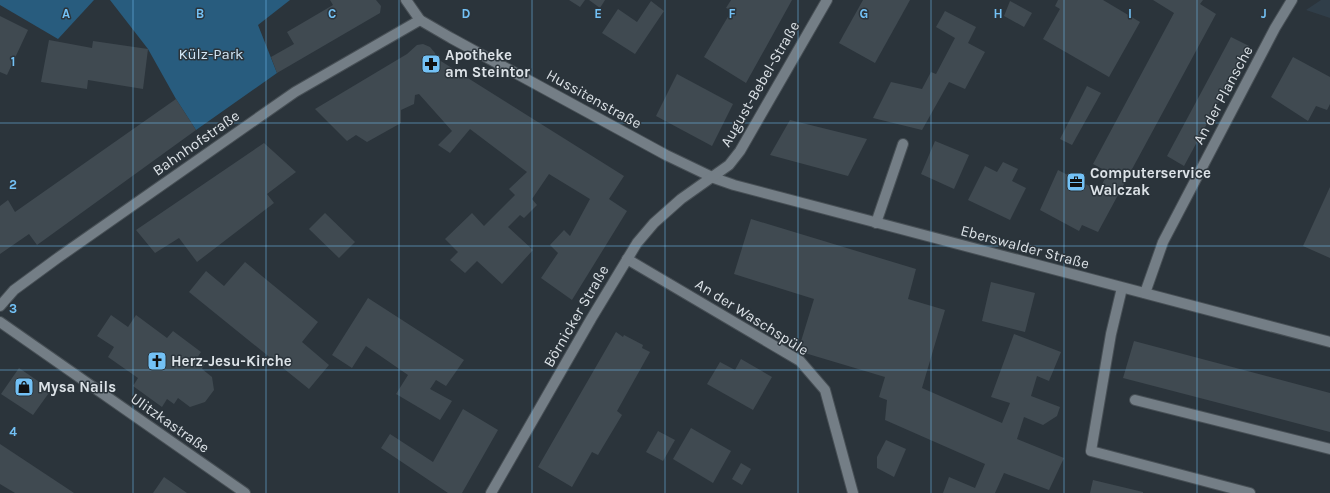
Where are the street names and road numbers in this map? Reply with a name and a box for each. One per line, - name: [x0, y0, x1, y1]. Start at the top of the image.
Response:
- street label: August-Bebel-Straße: [717, 18, 803, 150]
- street label: An der Plansche: [1189, 43, 1257, 147]
- street label: Hussitenstraße: [543, 65, 645, 133]
- street label: Bahnhofstraße: [149, 106, 243, 180]
- street label: Eberswalder Straße: [959, 221, 1091, 273]
- street label: Börnicker Straße: [540, 262, 612, 370]
- street label: An der Waschspüle: [692, 275, 812, 359]
- street label: Ulitzkastraße: [127, 389, 213, 457]

